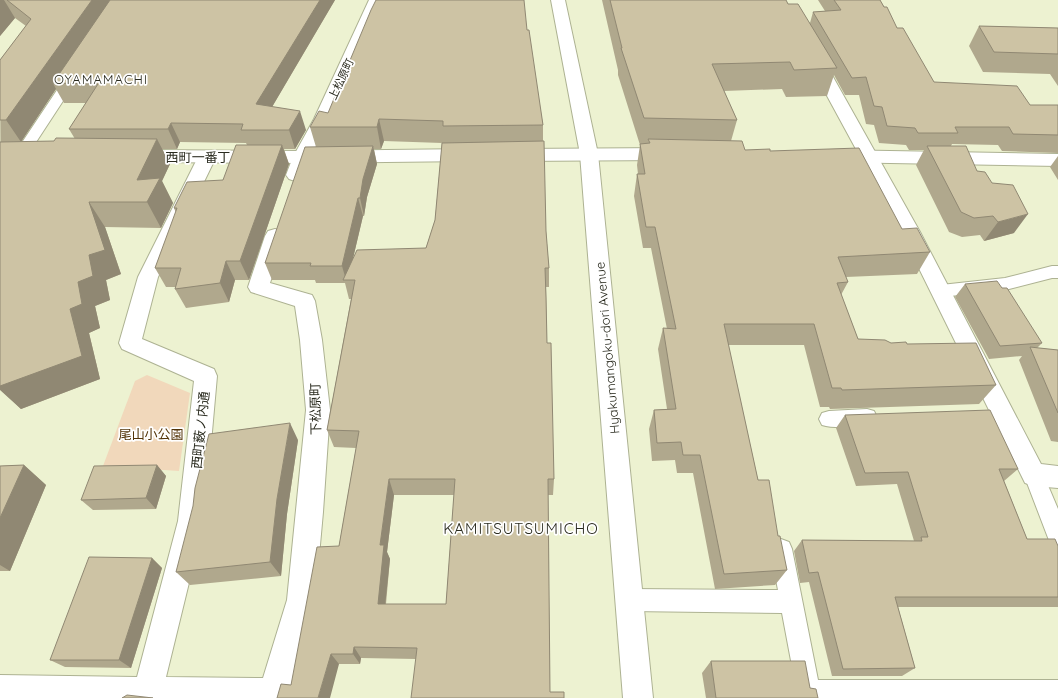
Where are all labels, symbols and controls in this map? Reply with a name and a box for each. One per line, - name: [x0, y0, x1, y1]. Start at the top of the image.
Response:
- street label: 上松原町: [325, 56, 357, 102]
- district label: OYAMAMACHI: [54, 71, 148, 87]
- street label: 西町一番丁: [165, 149, 231, 165]
- street label: Hyakumangoku-dori Avenue: [592, 261, 622, 435]
- street label: 下松原町: [307, 383, 323, 435]
- street label: 西町薮ノ内通: [188, 390, 212, 470]
- park label: 尾山小公園: [118, 426, 184, 442]
- district label: KAMITSUTSUMICHO: [443, 519, 599, 538]

